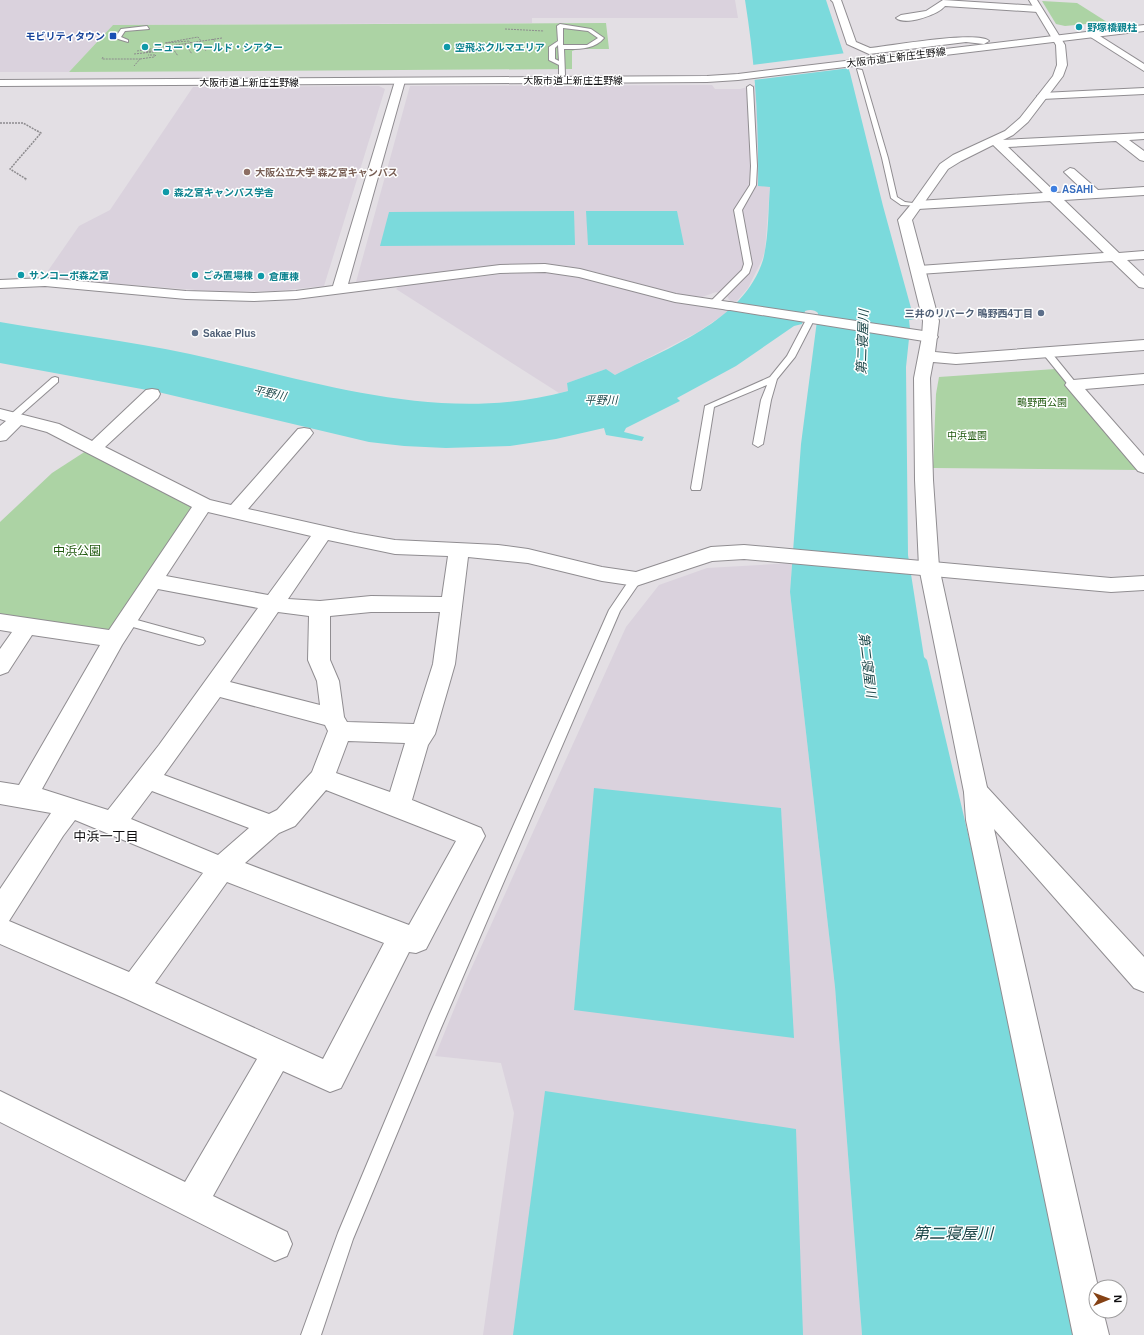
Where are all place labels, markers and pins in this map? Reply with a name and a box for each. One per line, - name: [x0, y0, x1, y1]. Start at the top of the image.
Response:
- marker: 野塚橋親柱: [1074, 22, 1084, 32]
- place label: 野塚橋親柱: [1087, 22, 1137, 33]
- place label: モビリティタウン: [26, 31, 105, 42]
- marker: モビリティタウン: [108, 31, 118, 41]
- marker: ニュー・ワールド・シアター: [140, 42, 150, 52]
- place label: ニュー・ワールド・シアター: [153, 42, 283, 53]
- marker: 空飛ぶクルマエリア: [442, 42, 452, 52]
- place label: 空飛ぶクルマエリア: [455, 42, 545, 53]
- marker: 大阪公立大学 森之宮キャンパス: [242, 167, 252, 177]
- place label: 大阪公立大学 森之宮キャンパス: [255, 167, 398, 178]
- marker: ASAHI: [1049, 184, 1059, 194]
- place label: ASAHI: [1062, 184, 1093, 195]
- marker: 森之宮キャンパス学舎: [161, 187, 171, 197]
- place label: 森之宮キャンパス学舎: [174, 187, 274, 198]
- marker: サンコーポ森之宮: [16, 270, 26, 280]
- place label: サンコーポ森之宮: [29, 270, 109, 281]
- marker: ごみ置場棟: [190, 270, 200, 280]
- place label: ごみ置場棟: [203, 270, 253, 281]
- marker: 倉庫棟: [256, 271, 266, 281]
- place label: 倉庫棟: [269, 271, 299, 282]
- place label: 三井のリパーク 鴫野西4丁目: [905, 308, 1033, 319]
- marker: 三井のリパーク 鴫野西4丁目: [1036, 308, 1046, 318]
- marker: Sakae Plus: [190, 328, 200, 338]
- place label: Sakae Plus: [203, 328, 256, 339]

